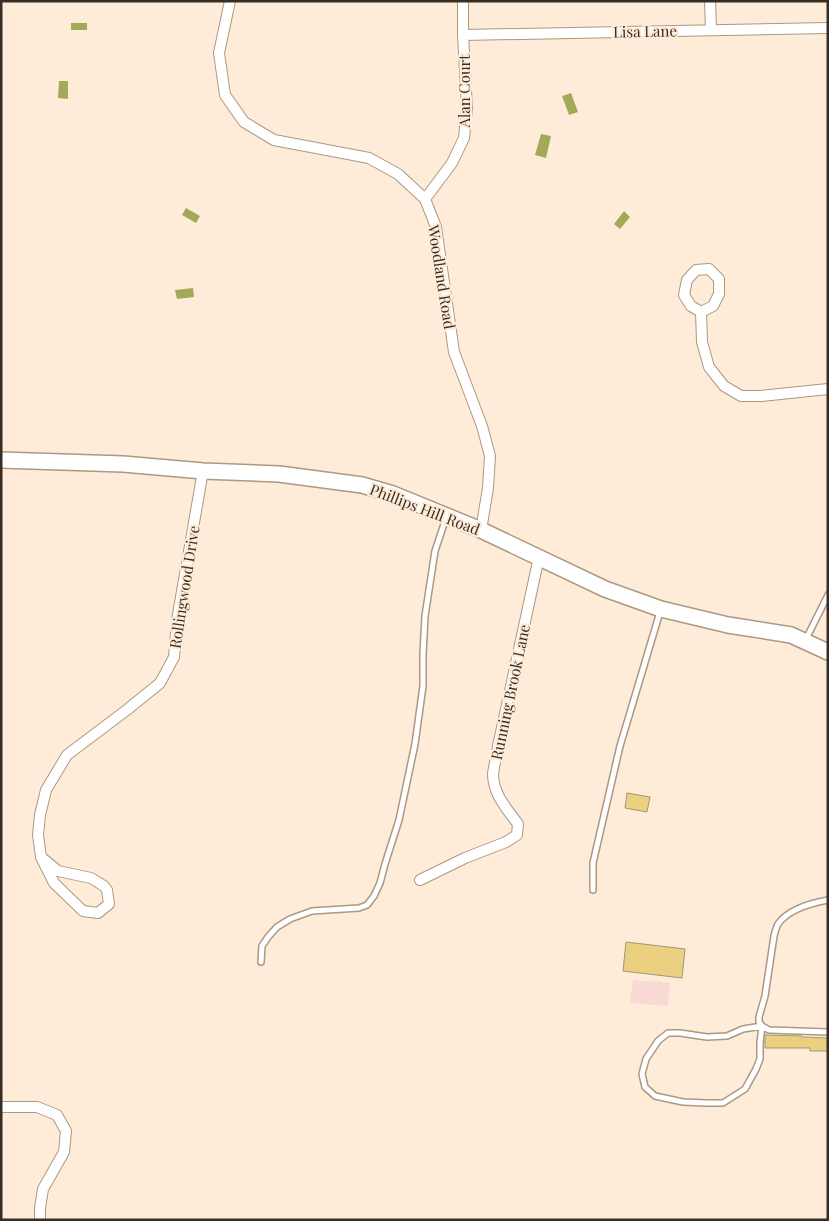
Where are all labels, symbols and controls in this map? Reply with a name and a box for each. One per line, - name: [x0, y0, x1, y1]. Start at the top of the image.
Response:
- street label: Lisa Lane: [613, 20, 677, 42]
- street label: Alan Court: [454, 54, 474, 129]
- street label: Woodland Road: [424, 223, 460, 331]
- street label: Phillips Hill Road: [367, 479, 483, 539]
- street label: Rollingwood Drive: [164, 524, 204, 650]
- street label: Running Brook Lane: [486, 623, 534, 761]

